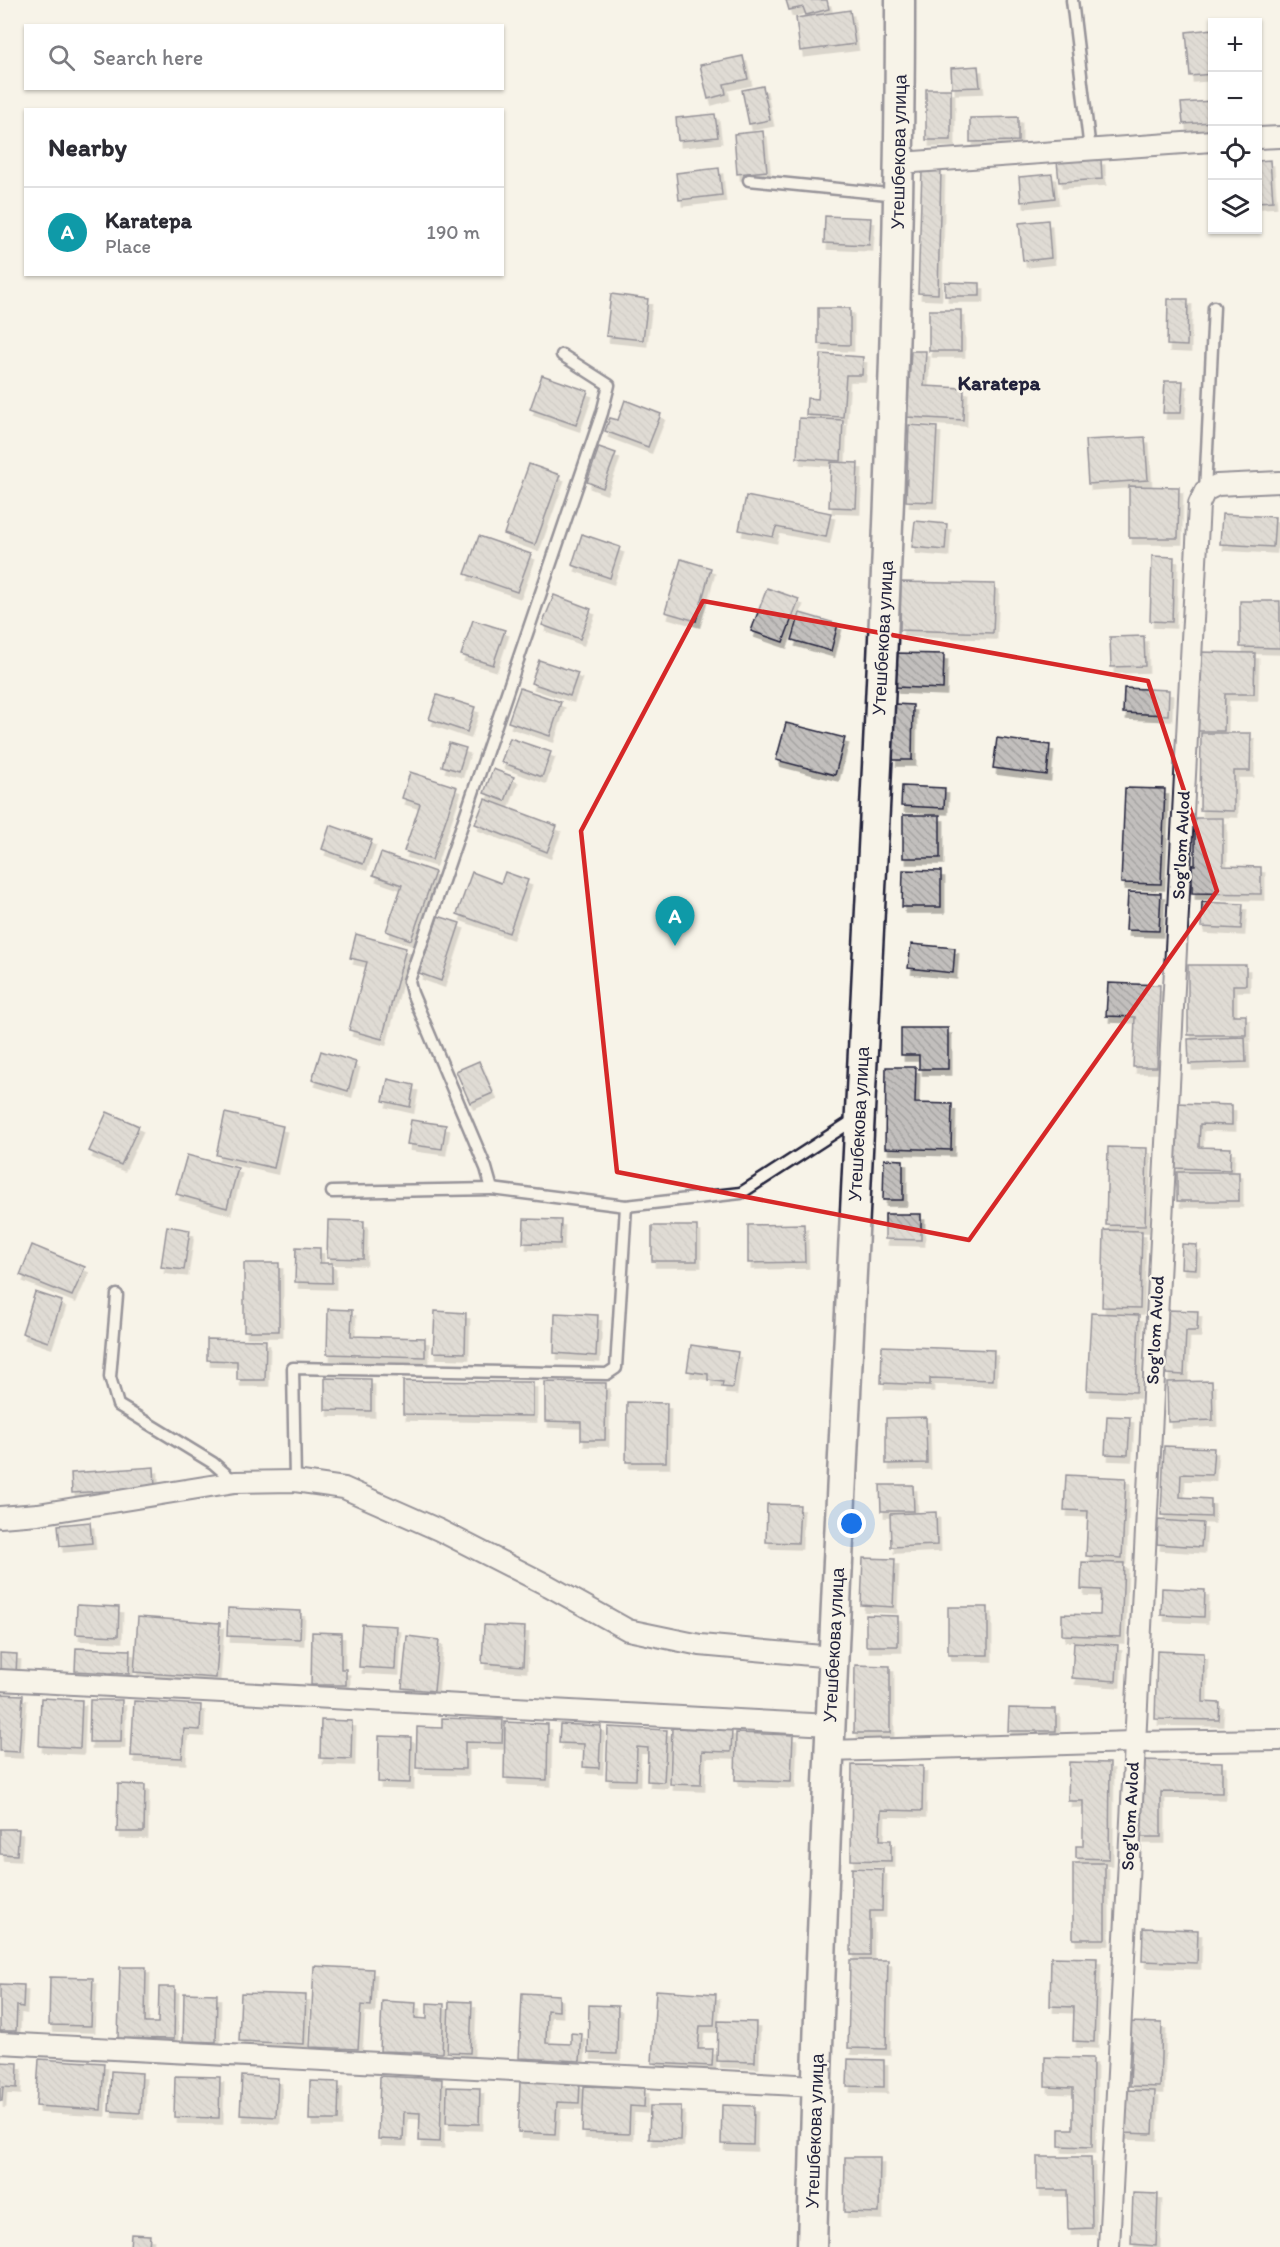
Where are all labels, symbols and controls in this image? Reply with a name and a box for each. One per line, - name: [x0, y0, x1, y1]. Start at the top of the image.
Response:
- map controls: [1208, 18, 1262, 234]
- button: +: [1208, 18, 1262, 72]
- search box: [24, 24, 504, 90]
- icon: search: [45, 41, 78, 74]
- text: Search here: [93, 44, 203, 71]
- button: −: [1208, 72, 1262, 126]
- street label: Утешбекова улица: [887, 73, 911, 230]
- button: locate: [1208, 126, 1262, 180]
- text: Nearby: [48, 131, 127, 163]
- button: layers: [1208, 180, 1262, 234]
- text: Karatepa: [105, 207, 192, 234]
- text: A: [61, 220, 74, 244]
- text: 190 m: [427, 220, 480, 244]
- text: Place: [105, 234, 151, 258]
- district label: Karatepa: [957, 370, 1042, 396]
- street label: Утешбекова улица: [868, 559, 898, 716]
- street label: Sog'lom Avlod: [1167, 790, 1195, 900]
- pin: A: [656, 896, 694, 946]
- street label: Утешбекова улица: [844, 1045, 874, 1202]
- street label: Sog'lom Avlod: [1141, 1275, 1169, 1385]
- your location: [837, 1509, 866, 1538]
- street label: Утешбекова улица: [819, 1566, 849, 1723]
- street label: Sog'lom Avlod: [1116, 1761, 1144, 1871]
- street label: Утешбекова улица: [801, 2052, 829, 2209]

